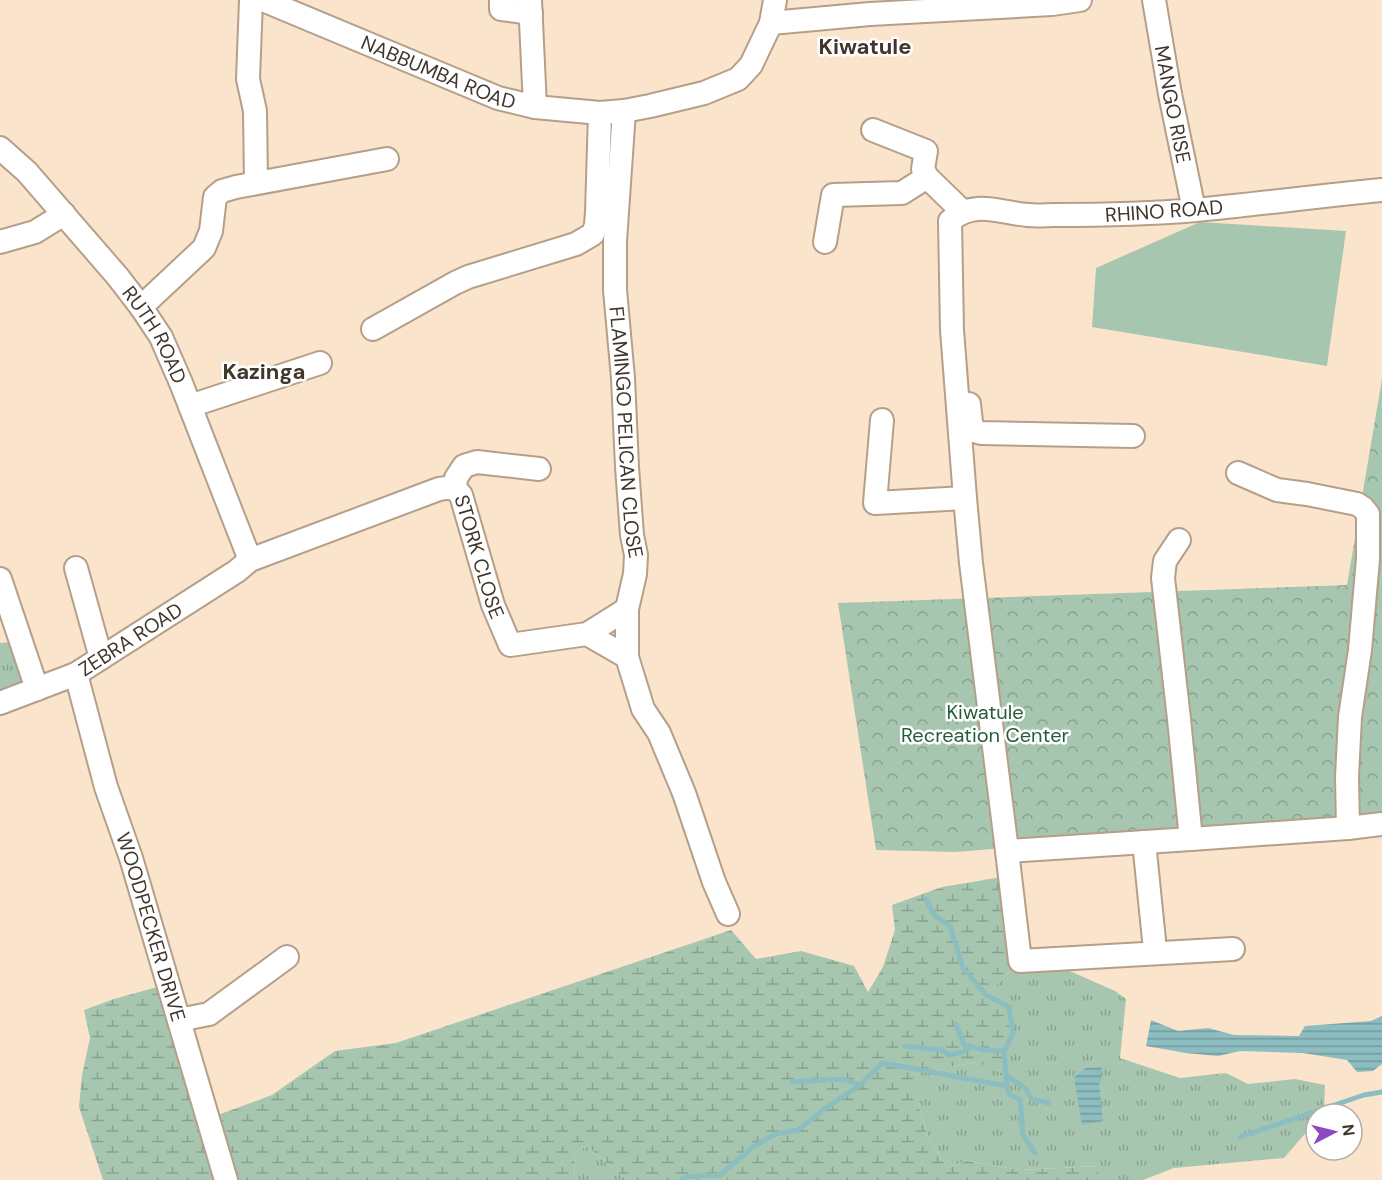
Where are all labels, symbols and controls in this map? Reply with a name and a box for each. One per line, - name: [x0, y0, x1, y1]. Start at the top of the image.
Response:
- street label: NABBUMBA ROAD: [357, 29, 518, 115]
- district label: Kiwatule: [819, 32, 911, 61]
- street label: MANGO RISE: [1149, 43, 1197, 166]
- street label: RHINO ROAD: [1104, 194, 1224, 228]
- street label: RUTH ROAD: [117, 281, 193, 387]
- street label: FLAMINGO PELICAN CLOSE: [604, 305, 649, 560]
- district label: Kazinga: [223, 357, 305, 386]
- street label: STORK CLOSE: [449, 492, 510, 623]
- street label: ZEBRA ROAD: [74, 596, 187, 682]
- park label: Kiwatule Recreation Center: [901, 699, 1069, 748]
- street label: WOODPECKER DRIVE: [110, 829, 192, 1025]
- north arrow: [1304, 1102, 1364, 1162]
- text: N: [1337, 1123, 1360, 1137]

